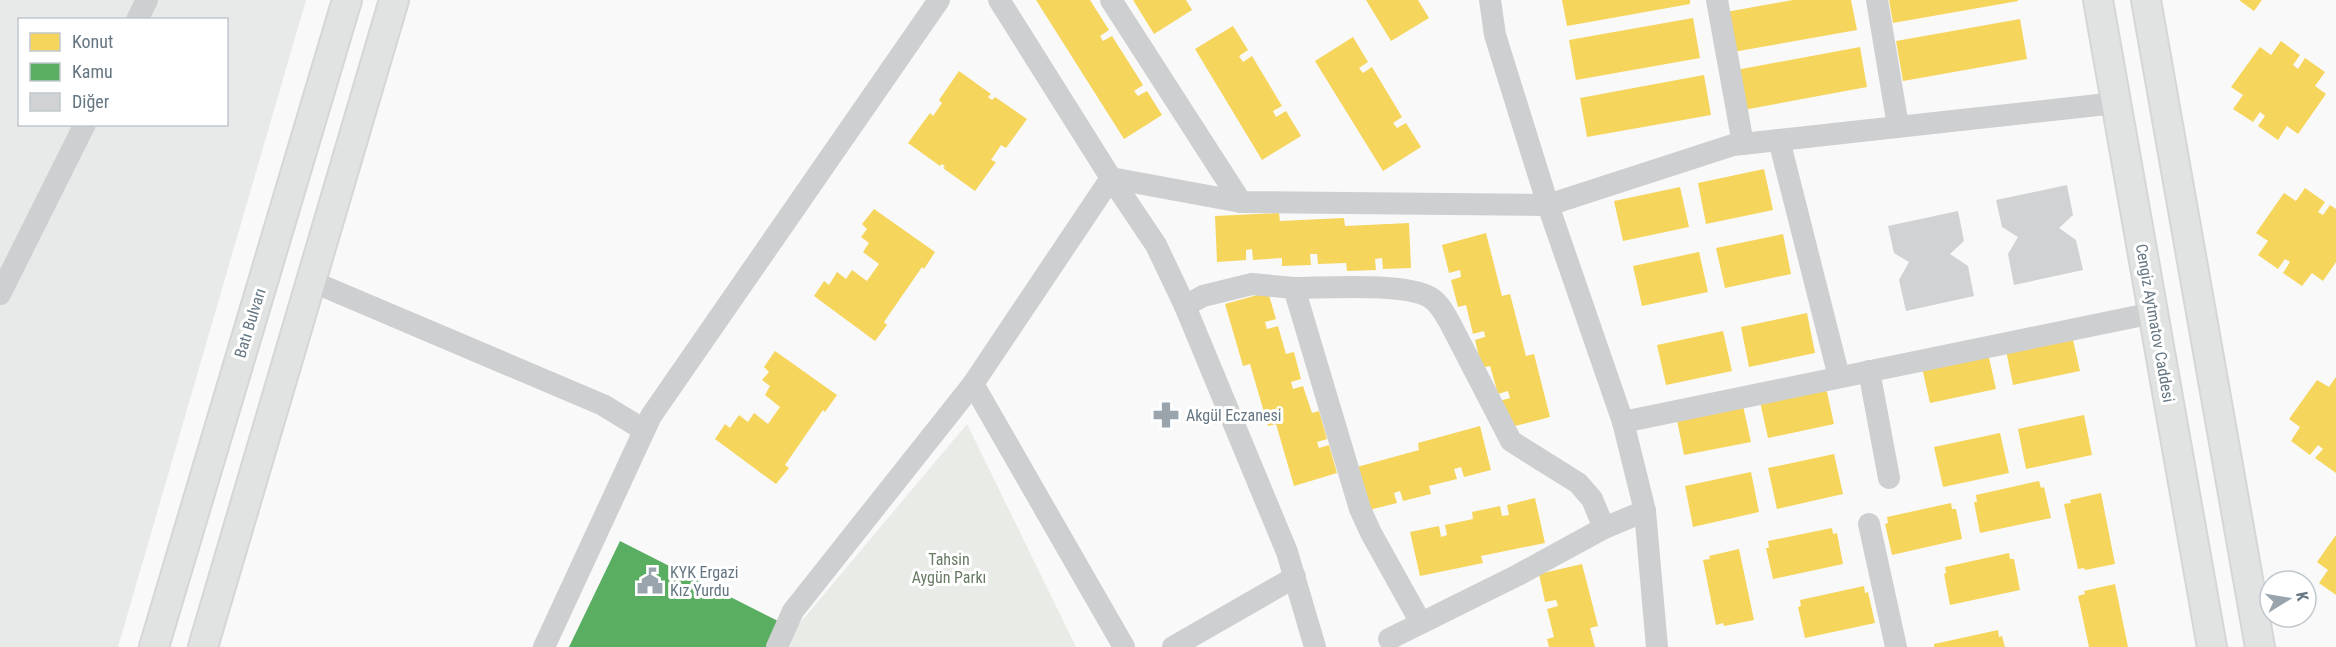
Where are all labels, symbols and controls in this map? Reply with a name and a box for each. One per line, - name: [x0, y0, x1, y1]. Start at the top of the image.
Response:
- legend: [18, 18, 228, 126]
- text: Konut: [72, 31, 113, 52]
- text: Kamu: [72, 61, 113, 82]
- text: Diğer: [72, 91, 110, 112]
- street label: Cengiz Aytmatov Caddesi: [2132, 242, 2178, 404]
- street label: Batı Bulvarı: [230, 286, 270, 360]
- pharmacy icon: Akgül Eczanesi: [1151, 400, 1181, 430]
- place label: Akgül Eczanesi: [1186, 406, 1281, 425]
- park label: Tahsin Aygün Parkı: [912, 550, 986, 587]
- place label: KYK Ergazi Kız Yurdu: [670, 563, 738, 600]
- public building icon: KYK Ergazi Kız Yurdu: [635, 566, 665, 596]
- north arrow: [2258, 569, 2318, 629]
- text: K: [2292, 590, 2312, 603]

